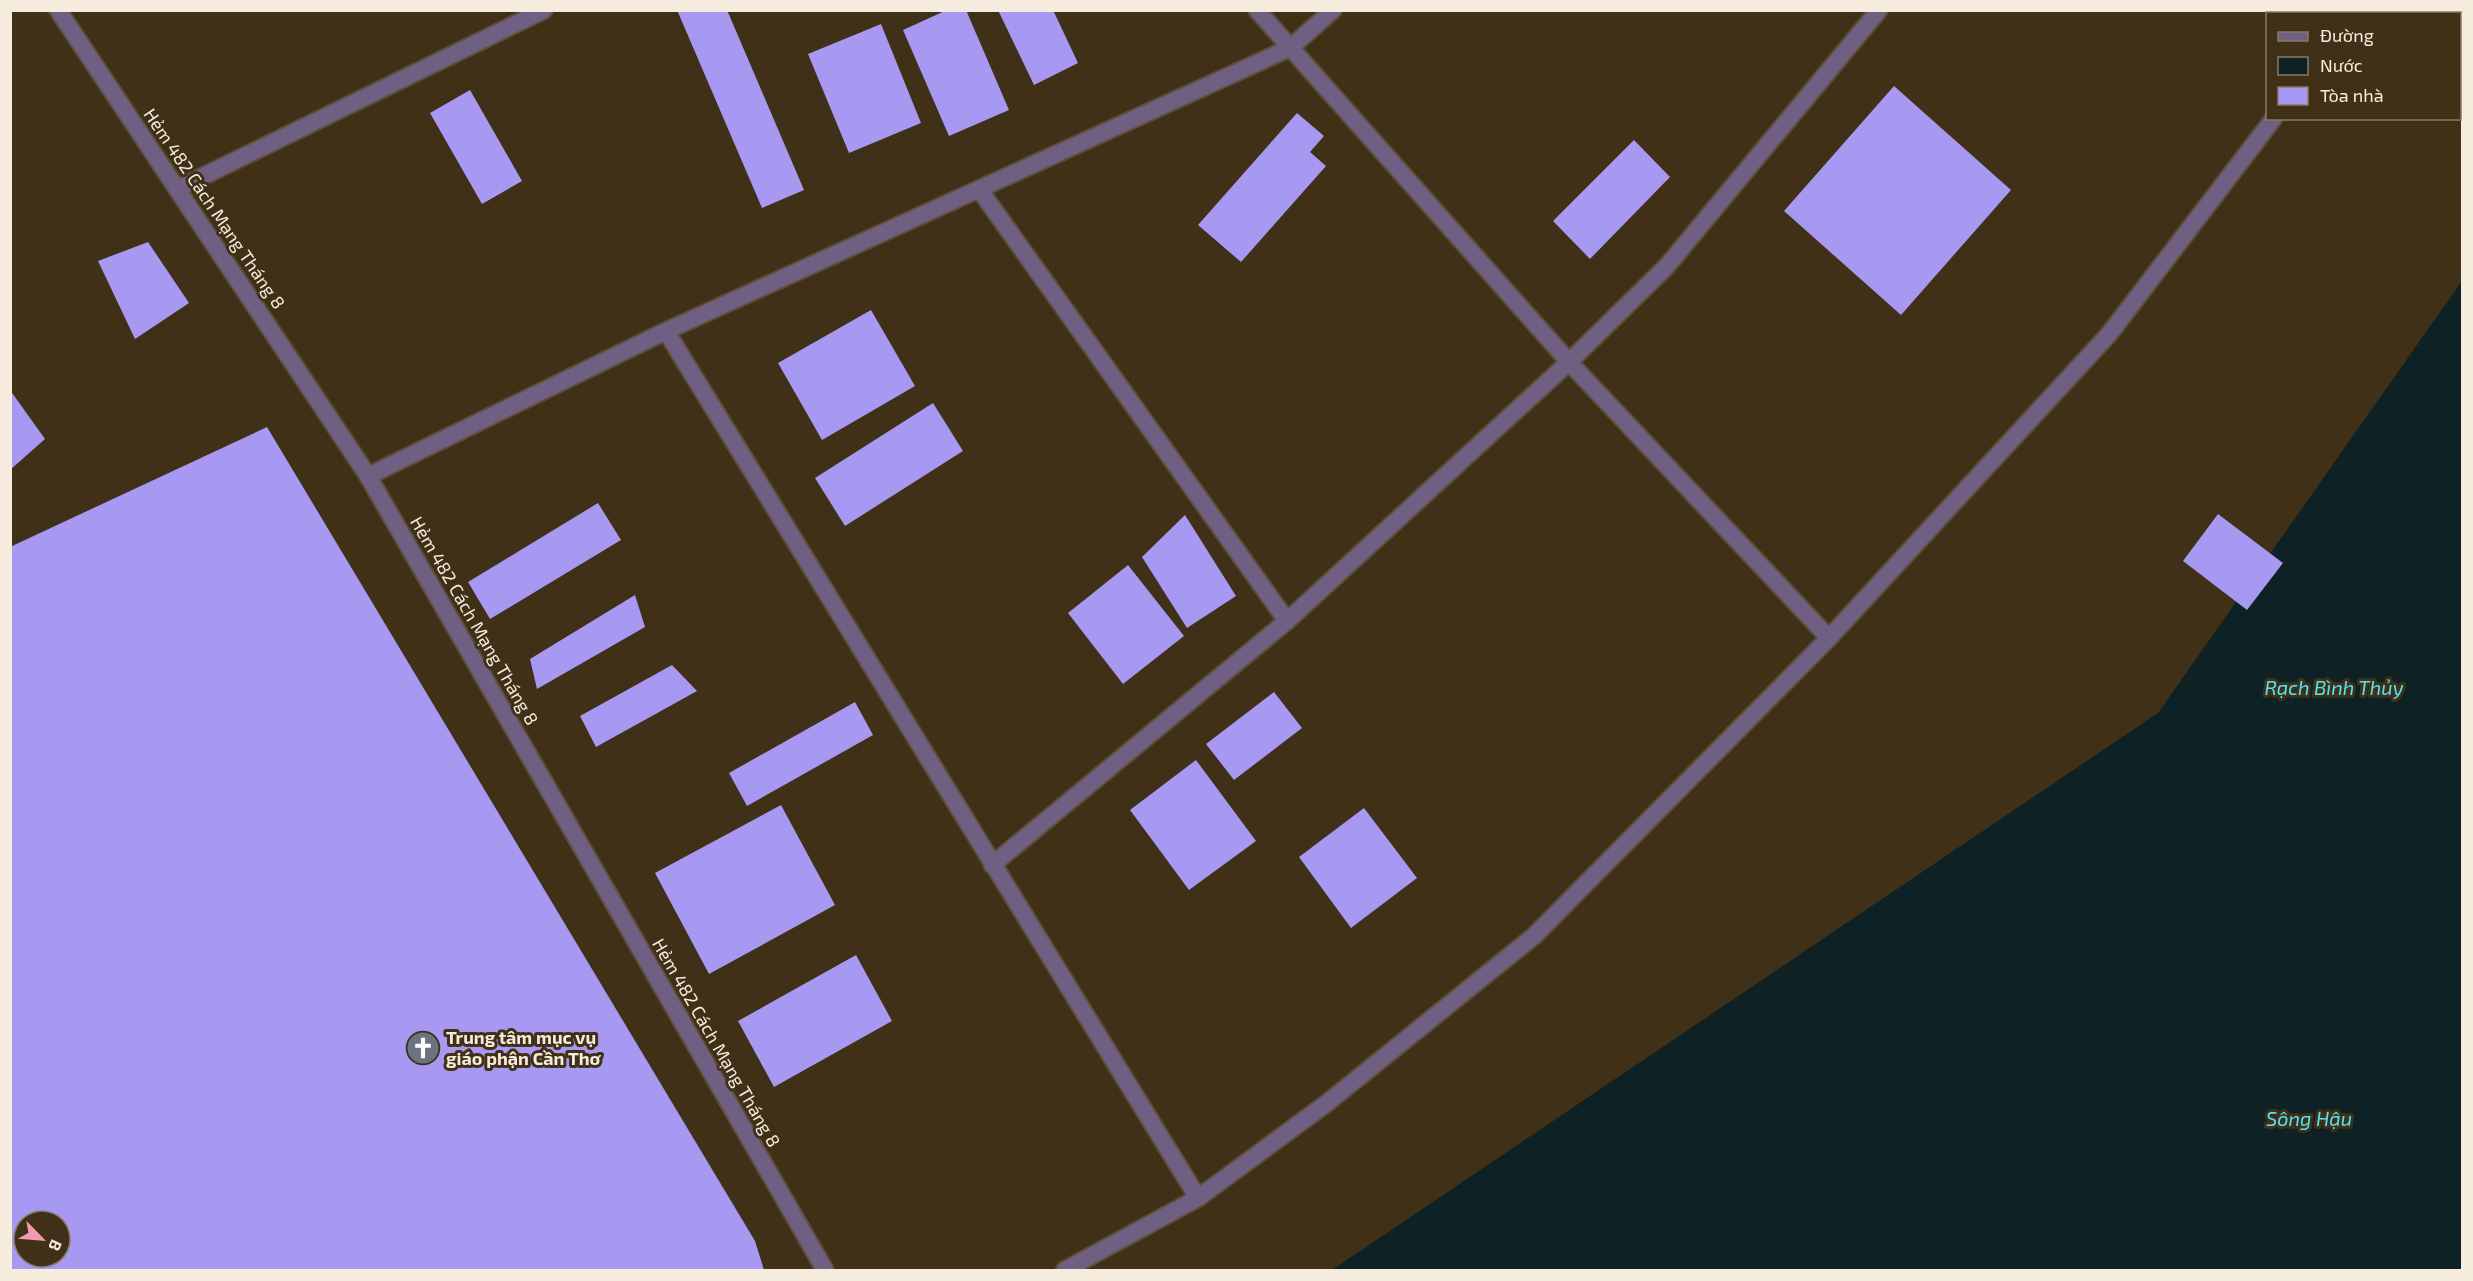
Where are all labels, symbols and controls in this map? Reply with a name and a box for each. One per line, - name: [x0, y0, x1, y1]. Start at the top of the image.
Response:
- legend: [2266, 12, 2461, 120]
- text: Đường: [2320, 24, 2374, 46]
- text: Nước: [2320, 54, 2363, 76]
- text: Tòa nhà: [2320, 84, 2384, 106]
- street label: Hẻm 482 Cách Mạng Tháng 8: [139, 104, 290, 313]
- street label: Hẻm 482 Cách Mạng Tháng 8: [406, 512, 544, 729]
- water label: Rạch Bình Thủy: [2265, 675, 2404, 700]
- street label: Hẻm 482 Cách Mạng Tháng 8: [648, 934, 786, 1151]
- place label: Trung tâm mục vụ giáo phận Cần Thơ: [446, 1026, 602, 1069]
- church icon: Trung tâm mục vụ giáo phận Cần Thơ: [405, 1030, 441, 1066]
- water label: Sông Hậu: [2266, 1106, 2352, 1130]
- north arrow: [12, 1209, 72, 1269]
- text: B: [45, 1237, 67, 1254]

